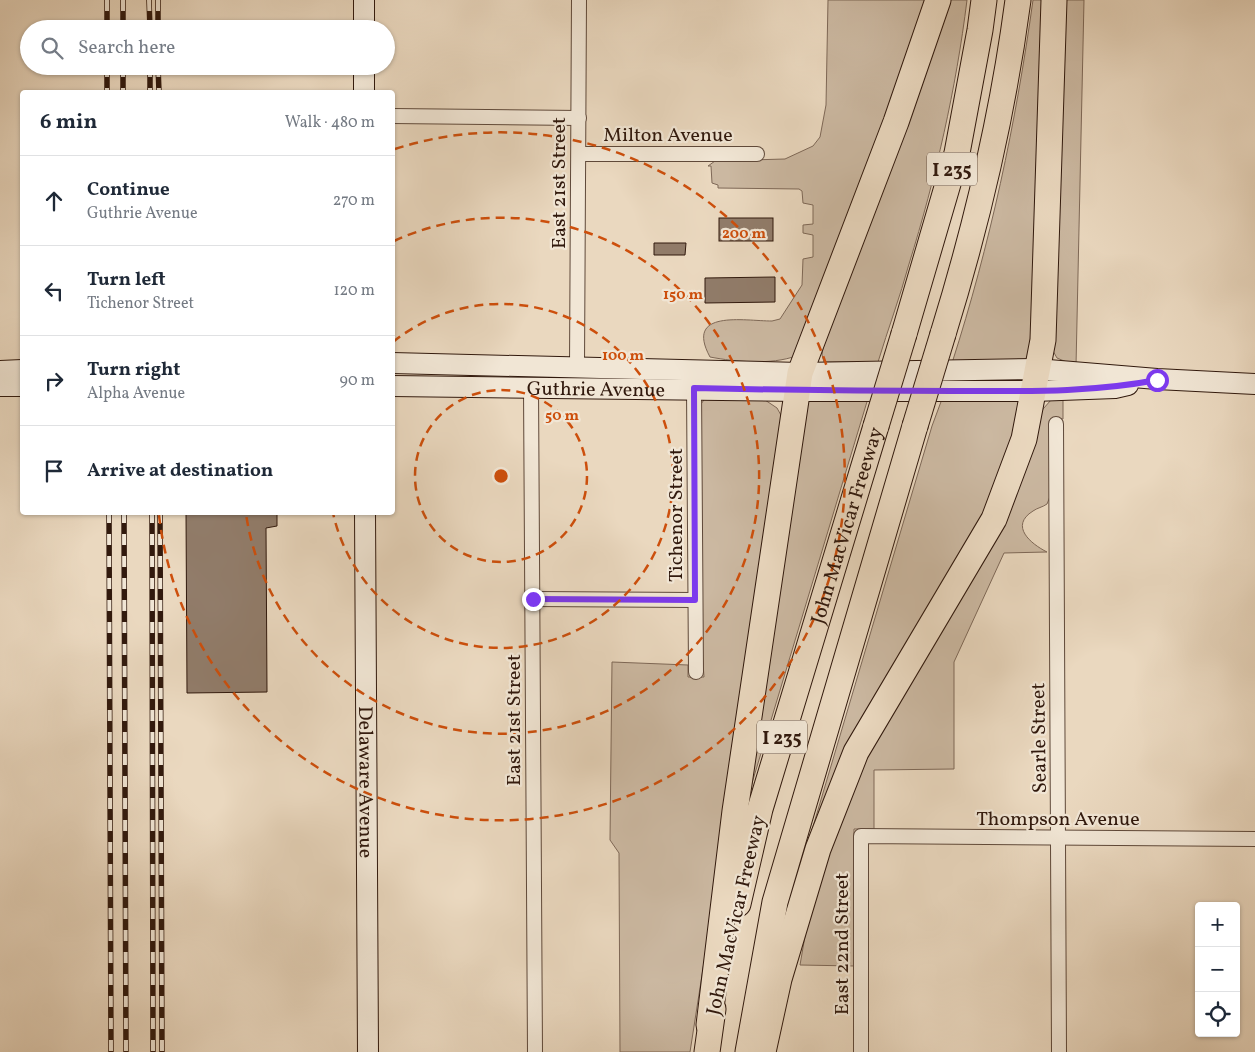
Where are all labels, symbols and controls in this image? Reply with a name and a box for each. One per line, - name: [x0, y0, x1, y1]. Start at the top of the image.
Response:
- search box: [20, 20, 395, 75]
- icon: search: [38, 34, 66, 62]
- text: Search here: [78, 35, 175, 61]
- text: 6 min: [40, 108, 97, 137]
- text: Walk · 480 m: [285, 112, 375, 134]
- street label: East 21st Street: [546, 117, 574, 249]
- street label: Milton Avenue: [603, 122, 733, 150]
- road number: I 235: [927, 152, 977, 185]
- text: Continue: [87, 177, 170, 203]
- icon: ahead: [40, 187, 68, 215]
- text: 270 m: [333, 190, 375, 212]
- text: Guthrie Avenue: [87, 203, 198, 225]
- text: 200 m: [722, 224, 766, 245]
- text: Turn left: [87, 267, 166, 293]
- icon: left: [40, 277, 68, 305]
- text: 120 m: [333, 280, 375, 302]
- text: 150 m: [663, 285, 703, 306]
- text: Tichenor Street: [87, 293, 194, 315]
- text: 100 m: [602, 346, 645, 367]
- text: Turn right: [87, 357, 180, 383]
- icon: right: [40, 367, 68, 395]
- route start: [1146, 369, 1169, 392]
- text: 90 m: [339, 370, 375, 392]
- street label: Guthrie Avenue: [527, 376, 665, 405]
- text: Alpha Avenue: [87, 383, 185, 405]
- text: 50 m: [545, 406, 579, 427]
- street label: John MacVicar Freeway: [805, 424, 891, 628]
- street label: Tichenor Street: [663, 448, 691, 582]
- icon: arrive: [40, 457, 68, 485]
- text: Arrive at destination: [87, 458, 273, 484]
- centre of rings: [492, 467, 510, 485]
- route end: [522, 588, 545, 611]
- street label: East 21st Street: [501, 654, 529, 786]
- street label: Searle Street: [1025, 682, 1055, 794]
- street label: Delaware Avenue: [350, 706, 379, 858]
- road number: I 235: [757, 720, 807, 754]
- street label: Thompson Avenue: [976, 806, 1140, 834]
- street label: John MacVicar Freeway: [700, 813, 774, 1018]
- street label: East 22nd Street: [829, 873, 857, 1015]
- map controls: [1195, 902, 1240, 1037]
- button: +: [1195, 902, 1240, 947]
- button: −: [1195, 947, 1240, 992]
- button: locate: [1195, 992, 1240, 1037]

